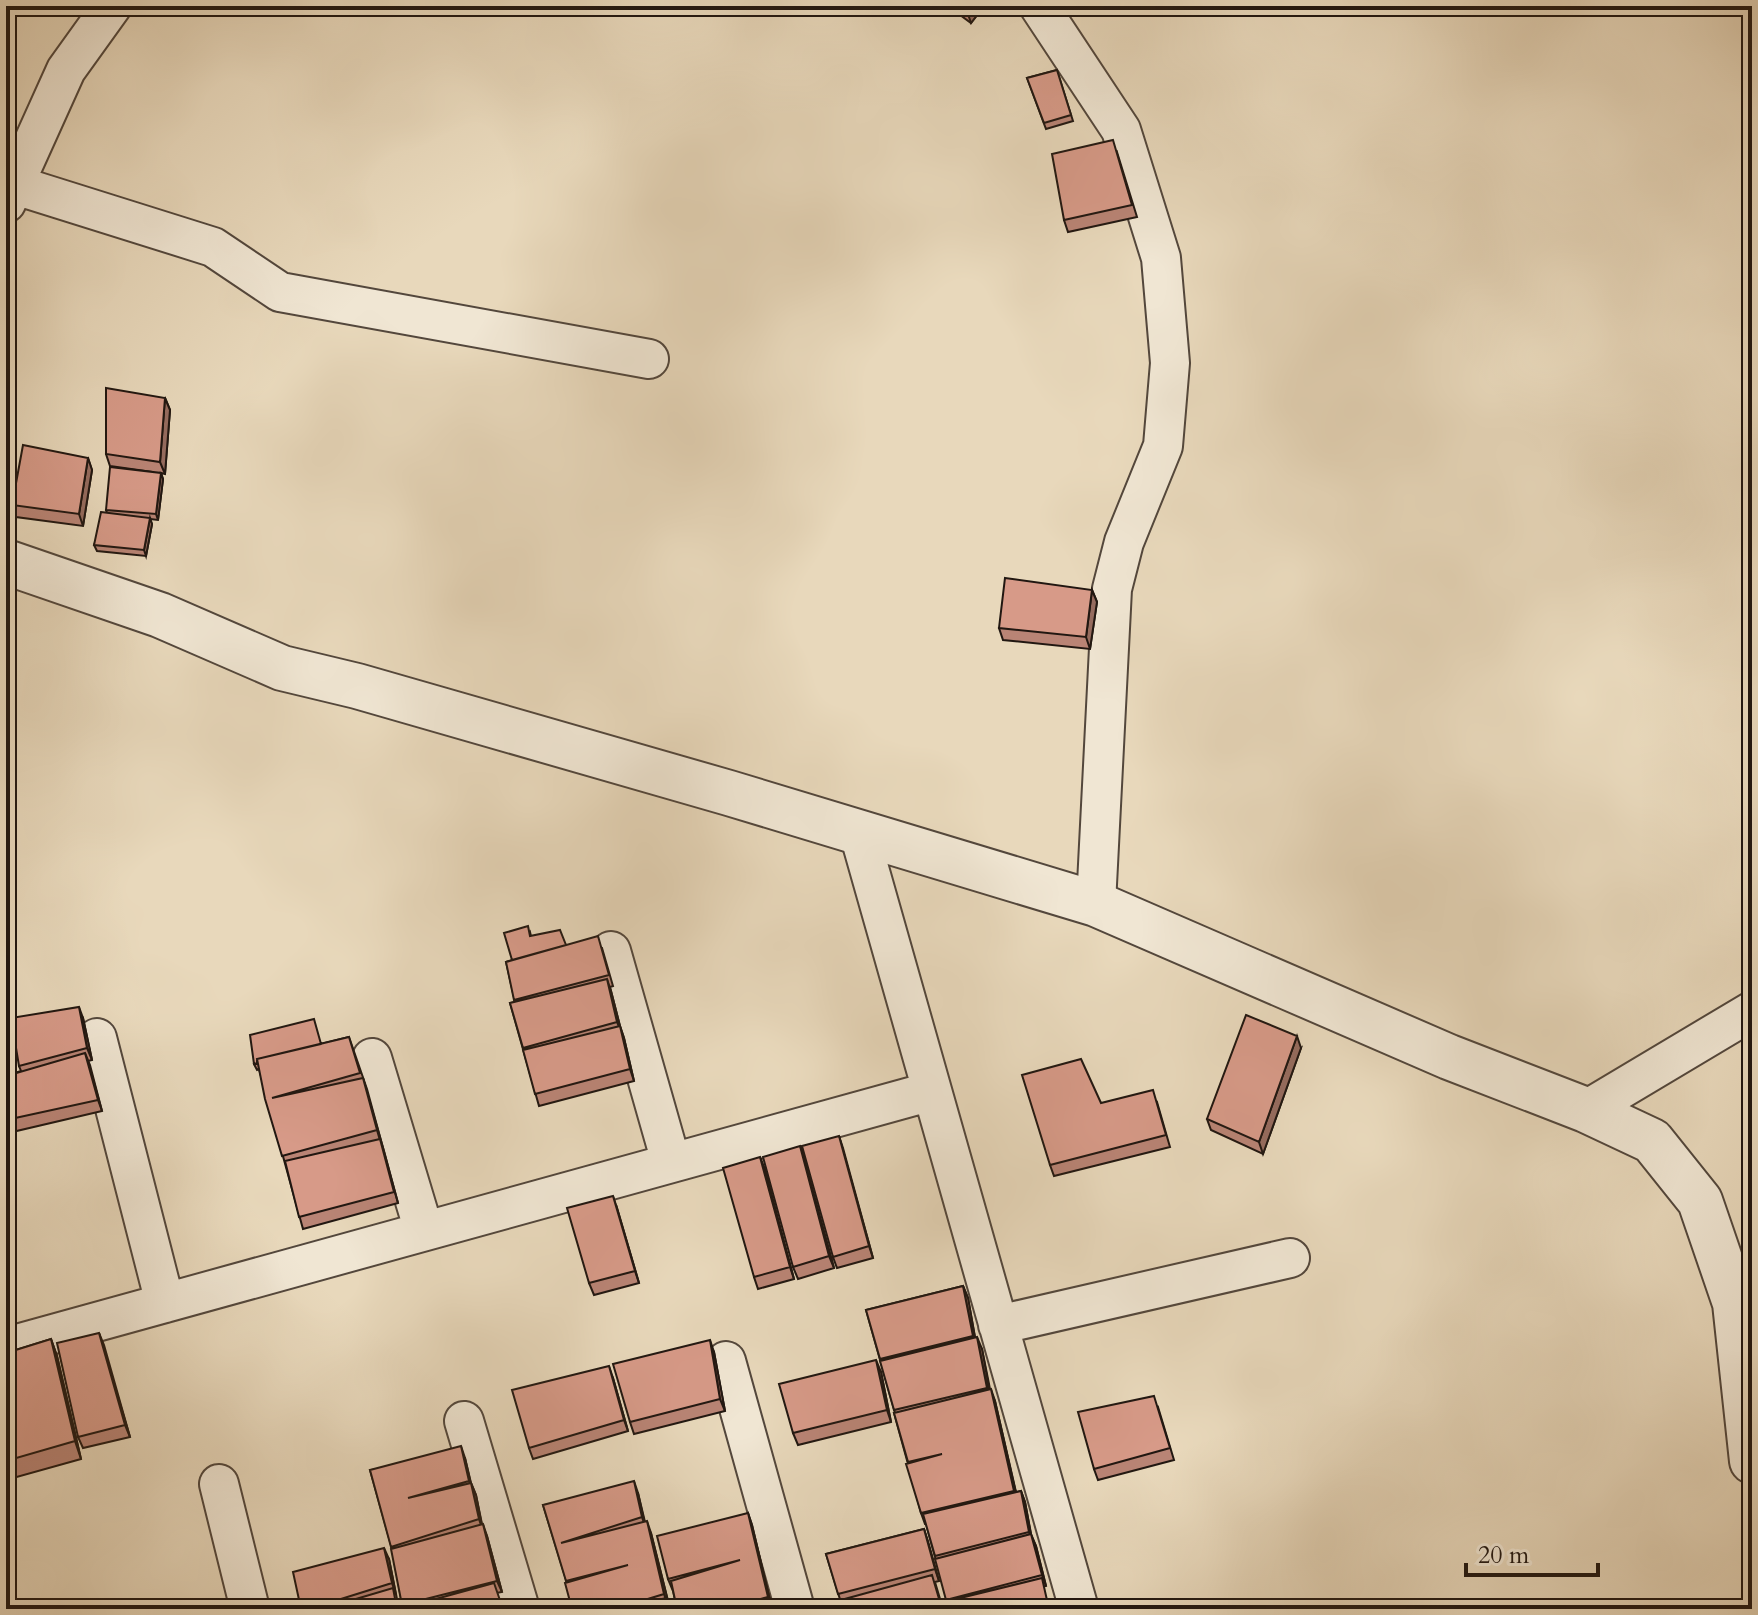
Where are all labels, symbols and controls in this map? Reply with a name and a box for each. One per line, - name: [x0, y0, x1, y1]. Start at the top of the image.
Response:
- scale bar: [1466, 1527, 1598, 1577]
- text: 20 m: [1478, 1539, 1530, 1572]

